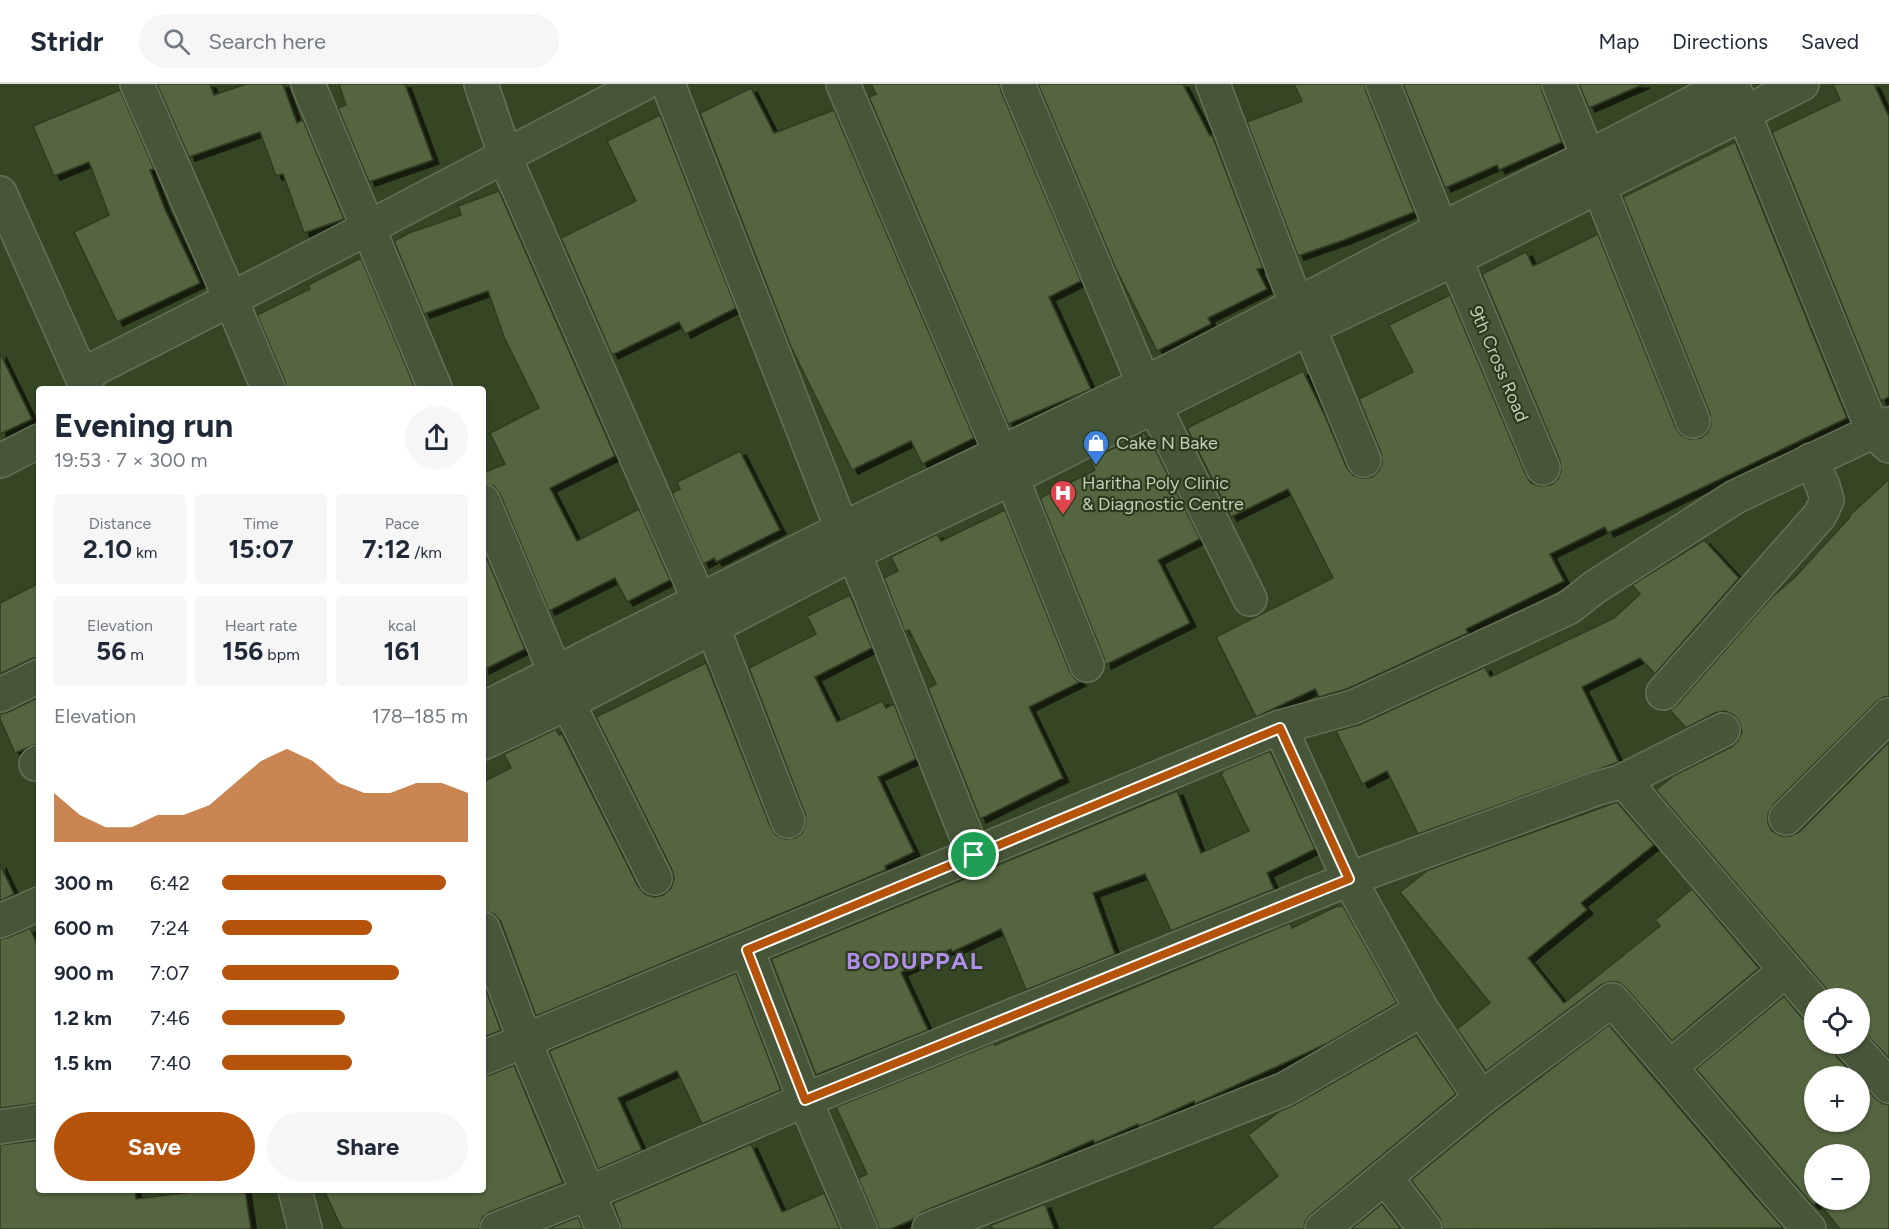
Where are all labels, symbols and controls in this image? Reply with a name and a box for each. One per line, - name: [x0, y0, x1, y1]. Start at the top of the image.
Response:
- search box: [139, 14, 559, 68]
- text: Stridr: [30, 24, 103, 58]
- icon: search: [160, 25, 193, 58]
- text: Search here: [208, 28, 326, 55]
- text: Map: [1598, 29, 1639, 54]
- text: Directions: [1672, 29, 1768, 54]
- text: Saved: [1801, 29, 1859, 54]
- street label: 9th Cross Road: [1465, 303, 1533, 425]
- text: Evening run: [54, 406, 233, 445]
- button: share: [405, 406, 468, 469]
- shop icon: Cake N Bake: [1081, 428, 1111, 466]
- place label: Cake N Bake: [1116, 432, 1218, 454]
- text: 19:53 · 7 × 300 m: [54, 448, 208, 472]
- place label: Haritha Poly Clinic & Diagnostic Centre: [1082, 472, 1244, 515]
- hospital icon: Haritha Poly Clinic & Diagnostic Centre: [1048, 478, 1078, 516]
- text: Distance: [89, 514, 151, 533]
- text: Time: [244, 514, 278, 533]
- text: Pace: [385, 514, 419, 533]
- text: 2.10: [83, 533, 132, 565]
- text: 15:07: [228, 533, 294, 565]
- text: 7:12: [362, 533, 410, 565]
- text: km: [132, 543, 157, 562]
- text: /km: [410, 543, 442, 562]
- text: Elevation: [87, 616, 153, 635]
- text: Heart rate: [225, 616, 297, 635]
- text: kcal: [388, 616, 416, 635]
- text: 56: [96, 635, 126, 667]
- text: 156: [222, 635, 263, 667]
- text: 161: [383, 635, 421, 667]
- text: m: [126, 645, 144, 664]
- text: bpm: [263, 645, 300, 664]
- text: Elevation: [54, 704, 136, 728]
- text: 178–185 m: [372, 704, 468, 728]
- pin: [948, 829, 999, 880]
- icon: arrive: [957, 838, 990, 871]
- text: 300 m: [54, 871, 113, 895]
- text: 6:42: [150, 871, 190, 895]
- text: 600 m: [54, 916, 114, 940]
- text: 7:24: [150, 916, 189, 940]
- district label: BODUPPAL: [846, 946, 984, 975]
- text: 900 m: [54, 961, 114, 985]
- text: 7:07: [150, 961, 189, 985]
- map controls: [1804, 988, 1870, 1210]
- button: locate: [1804, 988, 1870, 1054]
- text: 1.2 km: [54, 1006, 112, 1030]
- text: 7:46: [150, 1006, 190, 1030]
- text: 1.5 km: [54, 1051, 112, 1075]
- text: 7:40: [150, 1051, 191, 1075]
- button: +: [1804, 1066, 1870, 1132]
- button: Save: [54, 1112, 255, 1181]
- button: Share: [267, 1112, 468, 1181]
- button: −: [1804, 1144, 1870, 1210]

